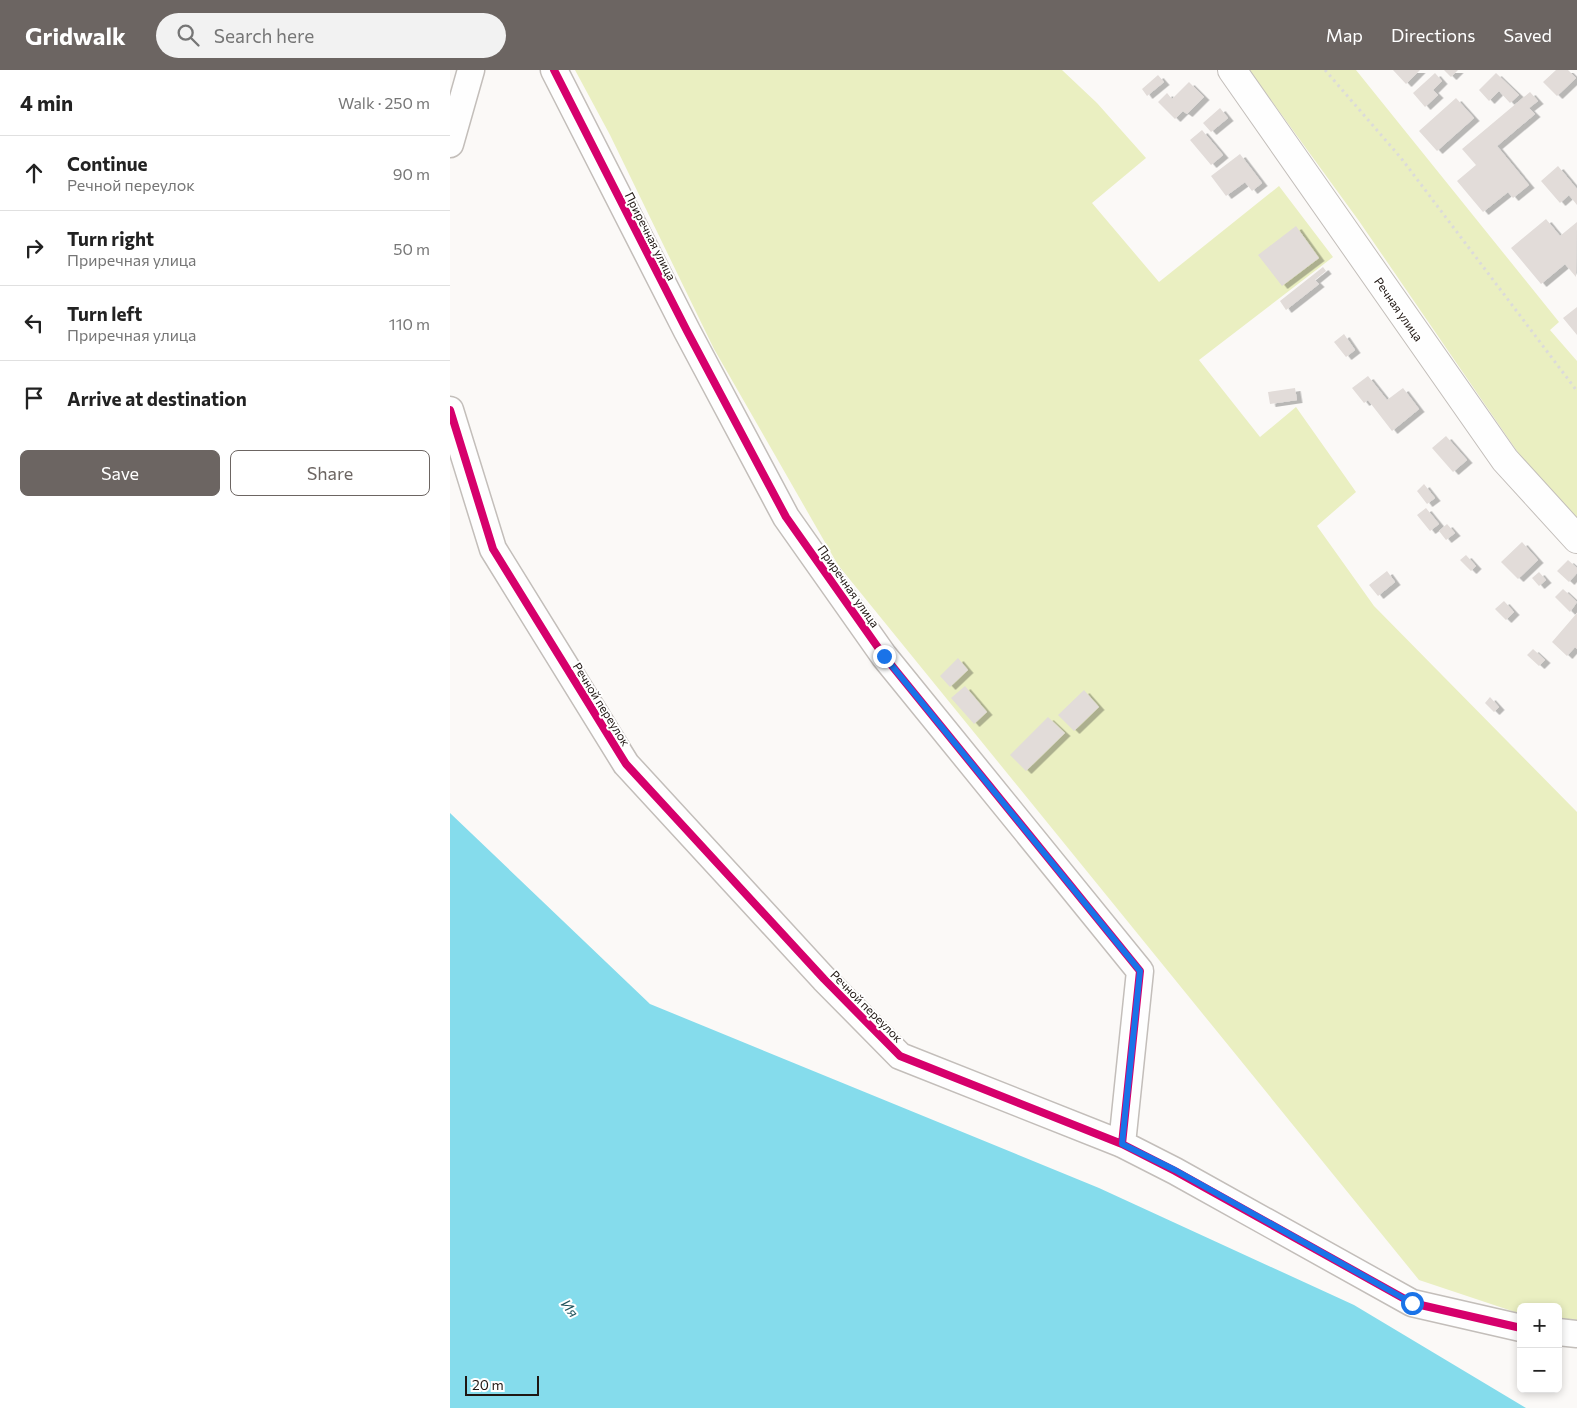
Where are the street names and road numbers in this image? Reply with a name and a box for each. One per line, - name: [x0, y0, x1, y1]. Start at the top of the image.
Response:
- street label: Приречная улица: [623, 190, 679, 282]
- street label: Речная улица: [1372, 274, 1426, 344]
- street label: Приречная улица: [815, 542, 883, 630]
- street label: Речной переулок: [571, 660, 634, 749]
- street label: Речной переулок: [828, 967, 906, 1045]

